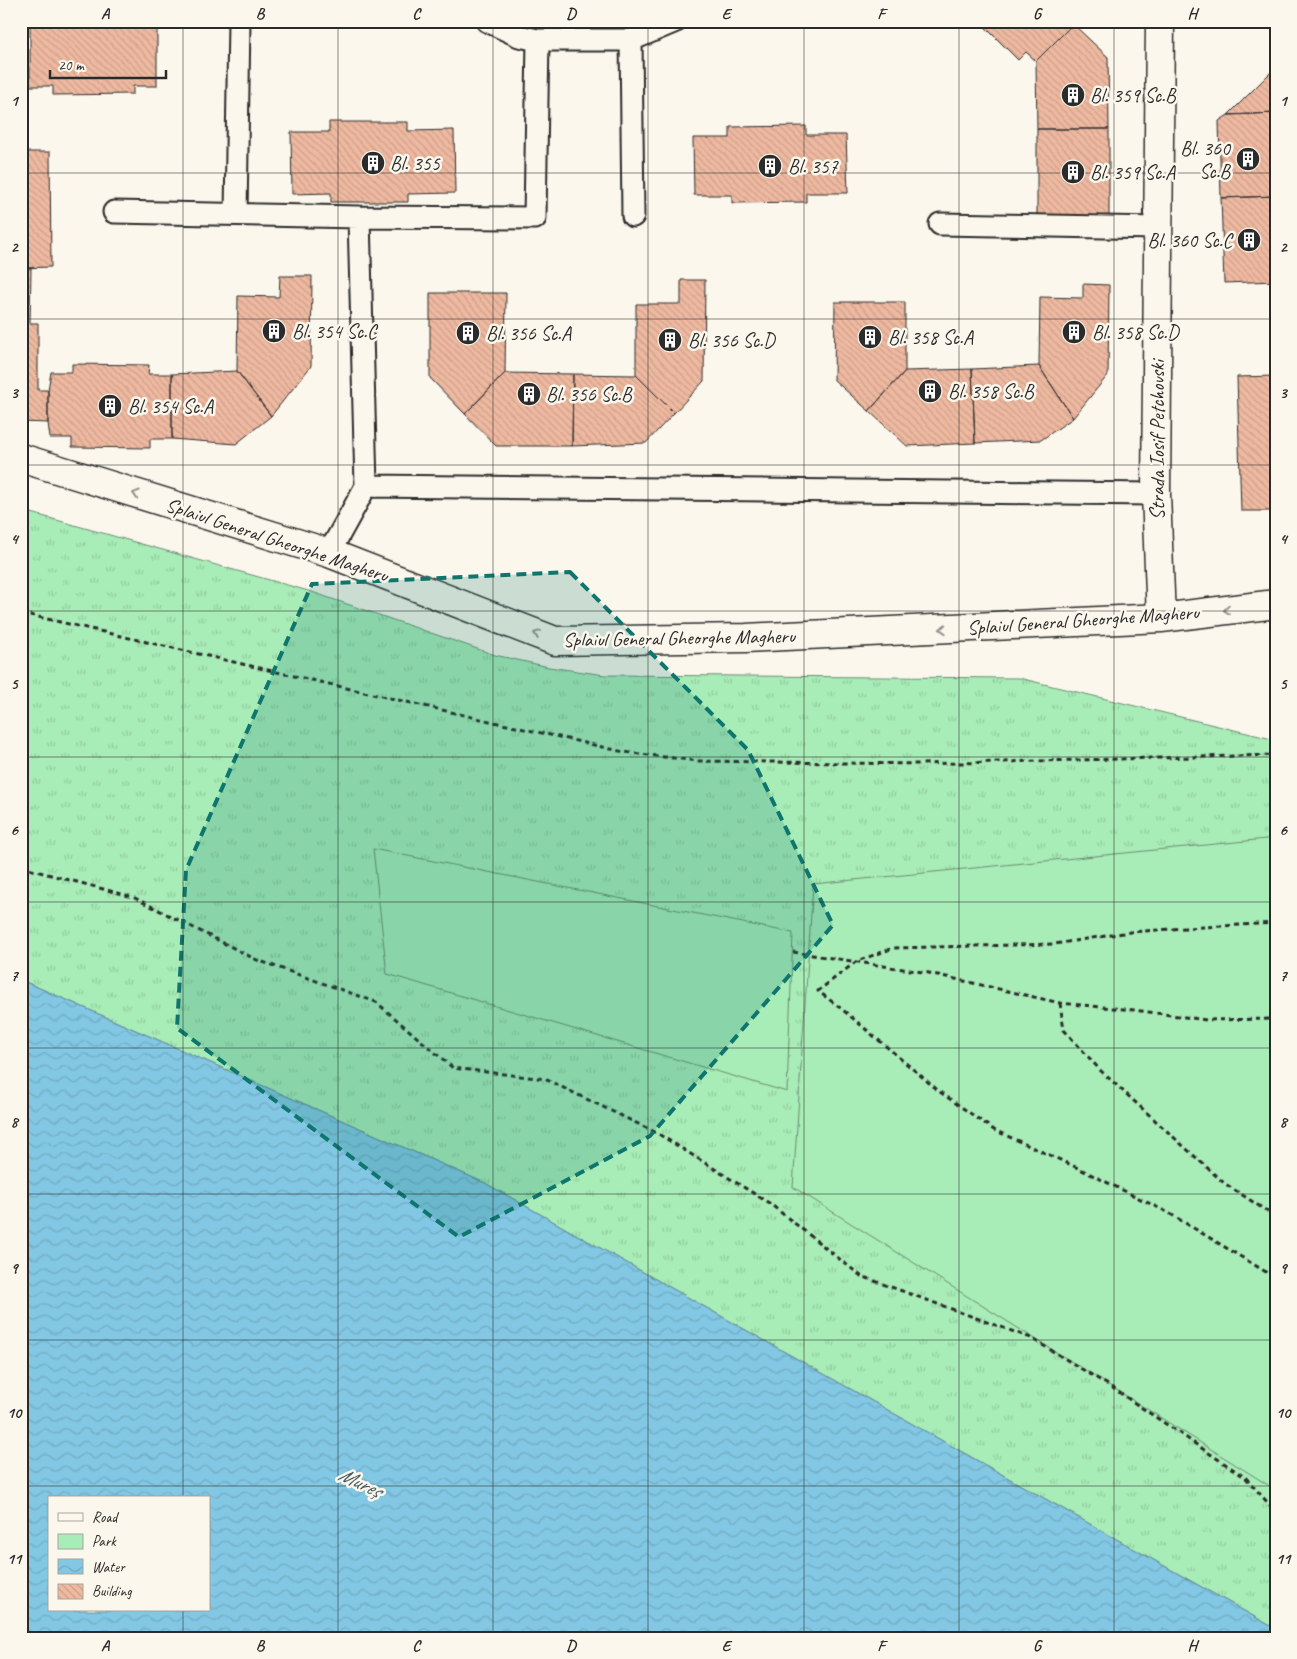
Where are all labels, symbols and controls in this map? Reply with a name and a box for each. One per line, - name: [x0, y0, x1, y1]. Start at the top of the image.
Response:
- text: A: [101, 4, 111, 24]
- text: B: [256, 4, 266, 24]
- text: C: [412, 4, 422, 24]
- text: D: [566, 4, 577, 24]
- text: E: [722, 4, 733, 24]
- text: F: [877, 4, 888, 24]
- text: G: [1033, 4, 1043, 24]
- text: H: [1187, 4, 1199, 24]
- scale bar: [50, 48, 166, 80]
- text: 20 m: [58, 56, 85, 75]
- building icon: Bl. 359 Sc.B: [1060, 82, 1086, 108]
- place label: Bl. 359 Sc.B: [1090, 83, 1177, 108]
- text: 1: [10, 91, 19, 111]
- text: 1: [1279, 91, 1288, 111]
- place label: Bl. 360 Sc.B: [1180, 136, 1232, 184]
- building icon: Bl. 360 Sc.B: [1235, 146, 1261, 172]
- building icon: Bl. 355: [360, 150, 386, 176]
- place label: Bl. 355: [390, 151, 441, 176]
- building icon: Bl. 357: [757, 153, 783, 179]
- place label: Bl. 357: [788, 154, 839, 179]
- building icon: Bl. 359 Sc.A: [1060, 159, 1086, 185]
- place label: Bl. 359 Sc.A: [1090, 160, 1176, 185]
- building icon: Bl. 360 Sc.C: [1236, 227, 1262, 253]
- place label: Bl. 360 Sc.C: [1148, 228, 1235, 253]
- text: 2: [10, 237, 19, 257]
- text: 2: [1279, 237, 1288, 257]
- building icon: Bl. 354 Sc.C: [261, 318, 287, 344]
- place label: Bl. 354 Sc.C: [292, 319, 379, 344]
- building icon: Bl. 358 Sc.D: [1061, 319, 1087, 345]
- building icon: Bl. 356 Sc.A: [455, 320, 481, 346]
- place label: Bl. 358 Sc.D: [1092, 320, 1180, 345]
- place label: Bl. 356 Sc.A: [486, 321, 572, 346]
- building icon: Bl. 358 Sc.A: [857, 324, 883, 350]
- place label: Bl. 358 Sc.A: [888, 325, 974, 350]
- building icon: Bl. 356 Sc.D: [657, 327, 683, 353]
- place label: Bl. 356 Sc.D: [688, 328, 776, 353]
- street label: Strada Iosif Petchovski: [1145, 358, 1170, 520]
- building icon: Bl. 358 Sc.B: [917, 378, 943, 404]
- place label: Bl. 358 Sc.B: [948, 379, 1035, 404]
- building icon: Bl. 356 Sc.B: [516, 381, 542, 407]
- place label: Bl. 356 Sc.B: [546, 382, 633, 407]
- text: 3: [10, 383, 19, 403]
- text: 3: [1279, 383, 1288, 403]
- building icon: Bl. 354 Sc.A: [97, 393, 123, 419]
- place label: Bl. 354 Sc.A: [128, 394, 214, 419]
- one-way arrow: [133, 489, 141, 499]
- street label: Splaiul General Gheorghe Magheru: [163, 492, 393, 588]
- text: 4: [10, 529, 19, 549]
- text: 4: [1279, 529, 1288, 549]
- street label: Splaiul General Gheorghe Magheru: [966, 599, 1201, 641]
- one-way arrow: [1223, 604, 1231, 615]
- street label: Splaiul General Gheorghe Magheru: [563, 623, 797, 653]
- one-way arrow: [939, 623, 947, 634]
- one-way arrow: [533, 630, 542, 640]
- text: 5: [11, 674, 20, 694]
- text: 5: [1280, 674, 1289, 694]
- text: 6: [10, 820, 19, 840]
- text: 6: [1279, 820, 1288, 840]
- text: 7: [10, 966, 19, 986]
- text: 7: [1279, 966, 1288, 986]
- text: 8: [10, 1112, 19, 1132]
- text: 8: [1279, 1112, 1288, 1132]
- text: 9: [10, 1258, 19, 1278]
- text: 9: [1279, 1258, 1288, 1278]
- text: 10: [7, 1403, 23, 1423]
- text: 10: [1276, 1403, 1292, 1423]
- water label: Mureș: [334, 1461, 389, 1505]
- legend: [48, 1496, 210, 1612]
- text: Road: [92, 1508, 119, 1527]
- text: Park: [92, 1532, 117, 1551]
- text: 11: [7, 1549, 23, 1569]
- text: 11: [1276, 1549, 1292, 1569]
- text: Water: [92, 1558, 126, 1577]
- text: Building: [92, 1582, 132, 1601]
- text: A: [101, 1636, 111, 1656]
- text: B: [256, 1636, 266, 1656]
- text: C: [412, 1636, 422, 1656]
- text: D: [566, 1636, 577, 1656]
- text: E: [722, 1636, 733, 1656]
- text: F: [877, 1636, 888, 1656]
- text: G: [1033, 1636, 1043, 1656]
- text: H: [1187, 1636, 1199, 1656]

